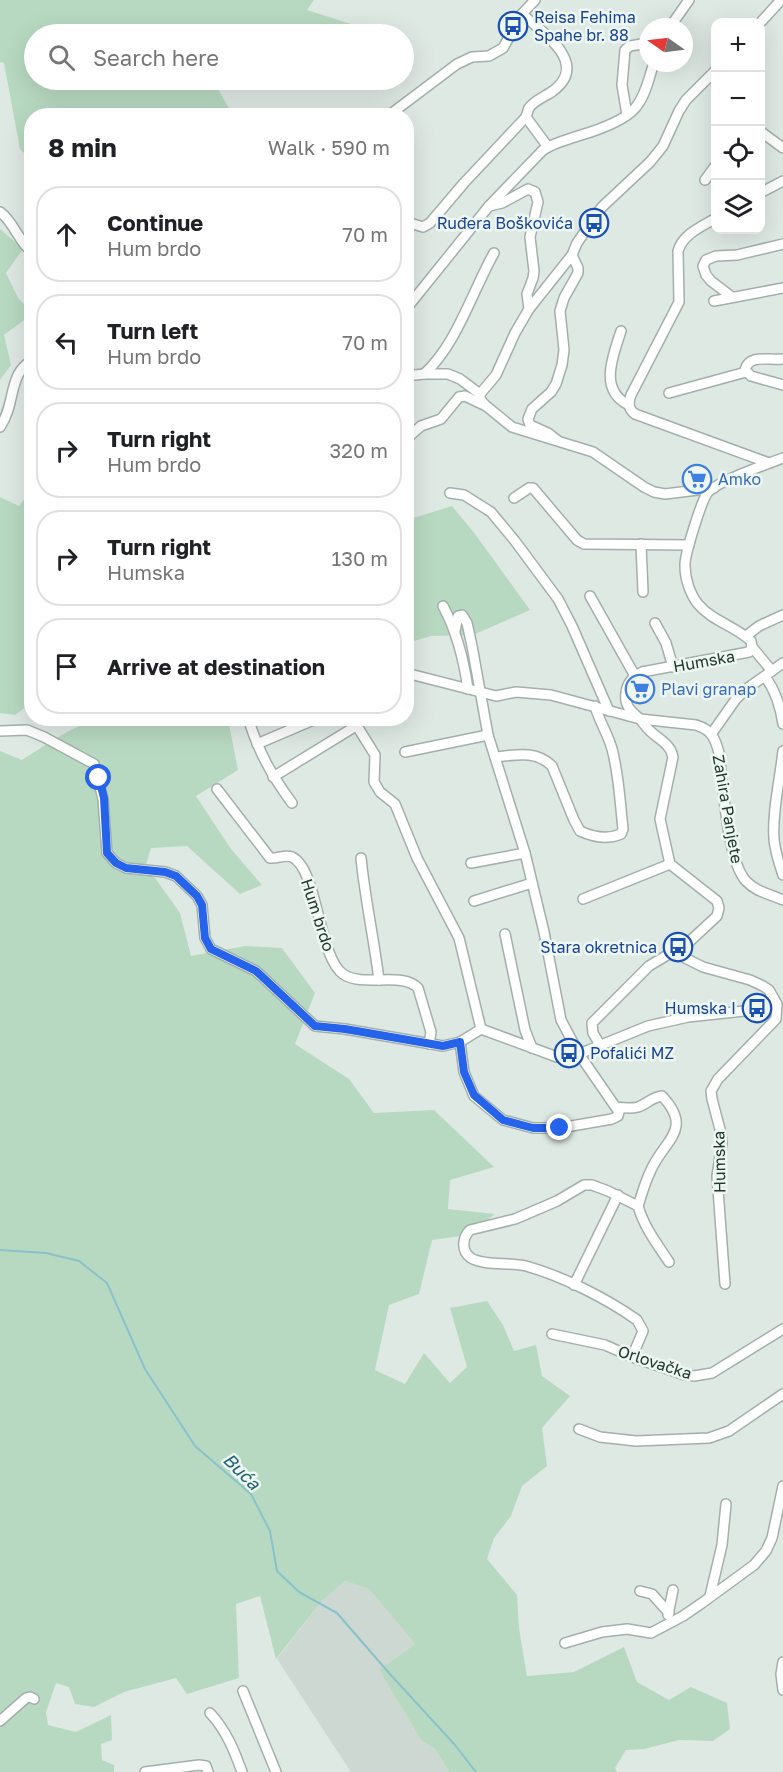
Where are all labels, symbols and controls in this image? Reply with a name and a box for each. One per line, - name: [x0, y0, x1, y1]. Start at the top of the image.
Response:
- place label: Reisa Fehima Spahe br. 88: [534, 7, 636, 45]
- bus stop icon: Reisa Fehima Spahe br. 88: [497, 10, 529, 42]
- north arrow: [639, 18, 693, 72]
- map controls: [711, 18, 765, 234]
- button: +: [711, 18, 765, 72]
- search box: [24, 24, 414, 90]
- icon: search: [45, 41, 78, 74]
- text: Search here: [93, 44, 219, 71]
- button: −: [711, 72, 765, 126]
- button: locate: [711, 126, 765, 180]
- text: 8 min: [48, 132, 117, 163]
- text: Walk · 590 m: [268, 135, 390, 159]
- button: layers: [711, 180, 765, 234]
- bus stop icon: Ruđera Boškovića: [578, 207, 610, 239]
- text: Continue: [107, 209, 203, 236]
- place label: Ruđera Boškovića: [437, 213, 573, 233]
- icon: ahead: [50, 218, 83, 251]
- text: 70 m: [342, 222, 388, 246]
- text: Hum brdo: [107, 236, 201, 260]
- text: Turn left: [107, 317, 198, 344]
- icon: left: [50, 326, 83, 359]
- text: 70 m: [342, 330, 388, 354]
- text: Hum brdo: [107, 344, 201, 368]
- text: Turn right: [107, 425, 211, 452]
- icon: right: [50, 434, 83, 467]
- text: 320 m: [330, 438, 388, 462]
- text: Hum brdo: [107, 452, 201, 476]
- supermarket icon: Amko: [681, 463, 713, 495]
- place label: Amko: [718, 469, 761, 489]
- text: Turn right: [107, 533, 211, 560]
- icon: right: [50, 542, 83, 575]
- text: 130 m: [332, 546, 388, 570]
- text: Humska: [107, 560, 185, 584]
- street label: Humska: [672, 646, 736, 676]
- icon: arrive: [50, 650, 83, 683]
- text: Arrive at destination: [107, 653, 325, 680]
- supermarket icon: Plavi granap: [624, 673, 656, 705]
- place label: Plavi granap: [661, 679, 756, 699]
- street label: Zahira Panjete: [709, 753, 747, 865]
- route start: [85, 764, 111, 790]
- street label: Hum brdo: [297, 876, 339, 954]
- bus stop icon: Stara okretnica: [662, 931, 694, 963]
- place label: Stara okretnica: [540, 937, 657, 957]
- bus stop icon: Humska I: [741, 992, 773, 1024]
- place label: Humska I: [665, 998, 736, 1018]
- bus stop icon: Pofalići MZ: [553, 1037, 585, 1069]
- place label: Pofalići MZ: [590, 1043, 674, 1063]
- route end: [546, 1114, 572, 1140]
- street label: Humska: [708, 1131, 730, 1193]
- street label: Orlovačka: [616, 1341, 694, 1383]
- water label: Buća: [219, 1448, 266, 1494]

